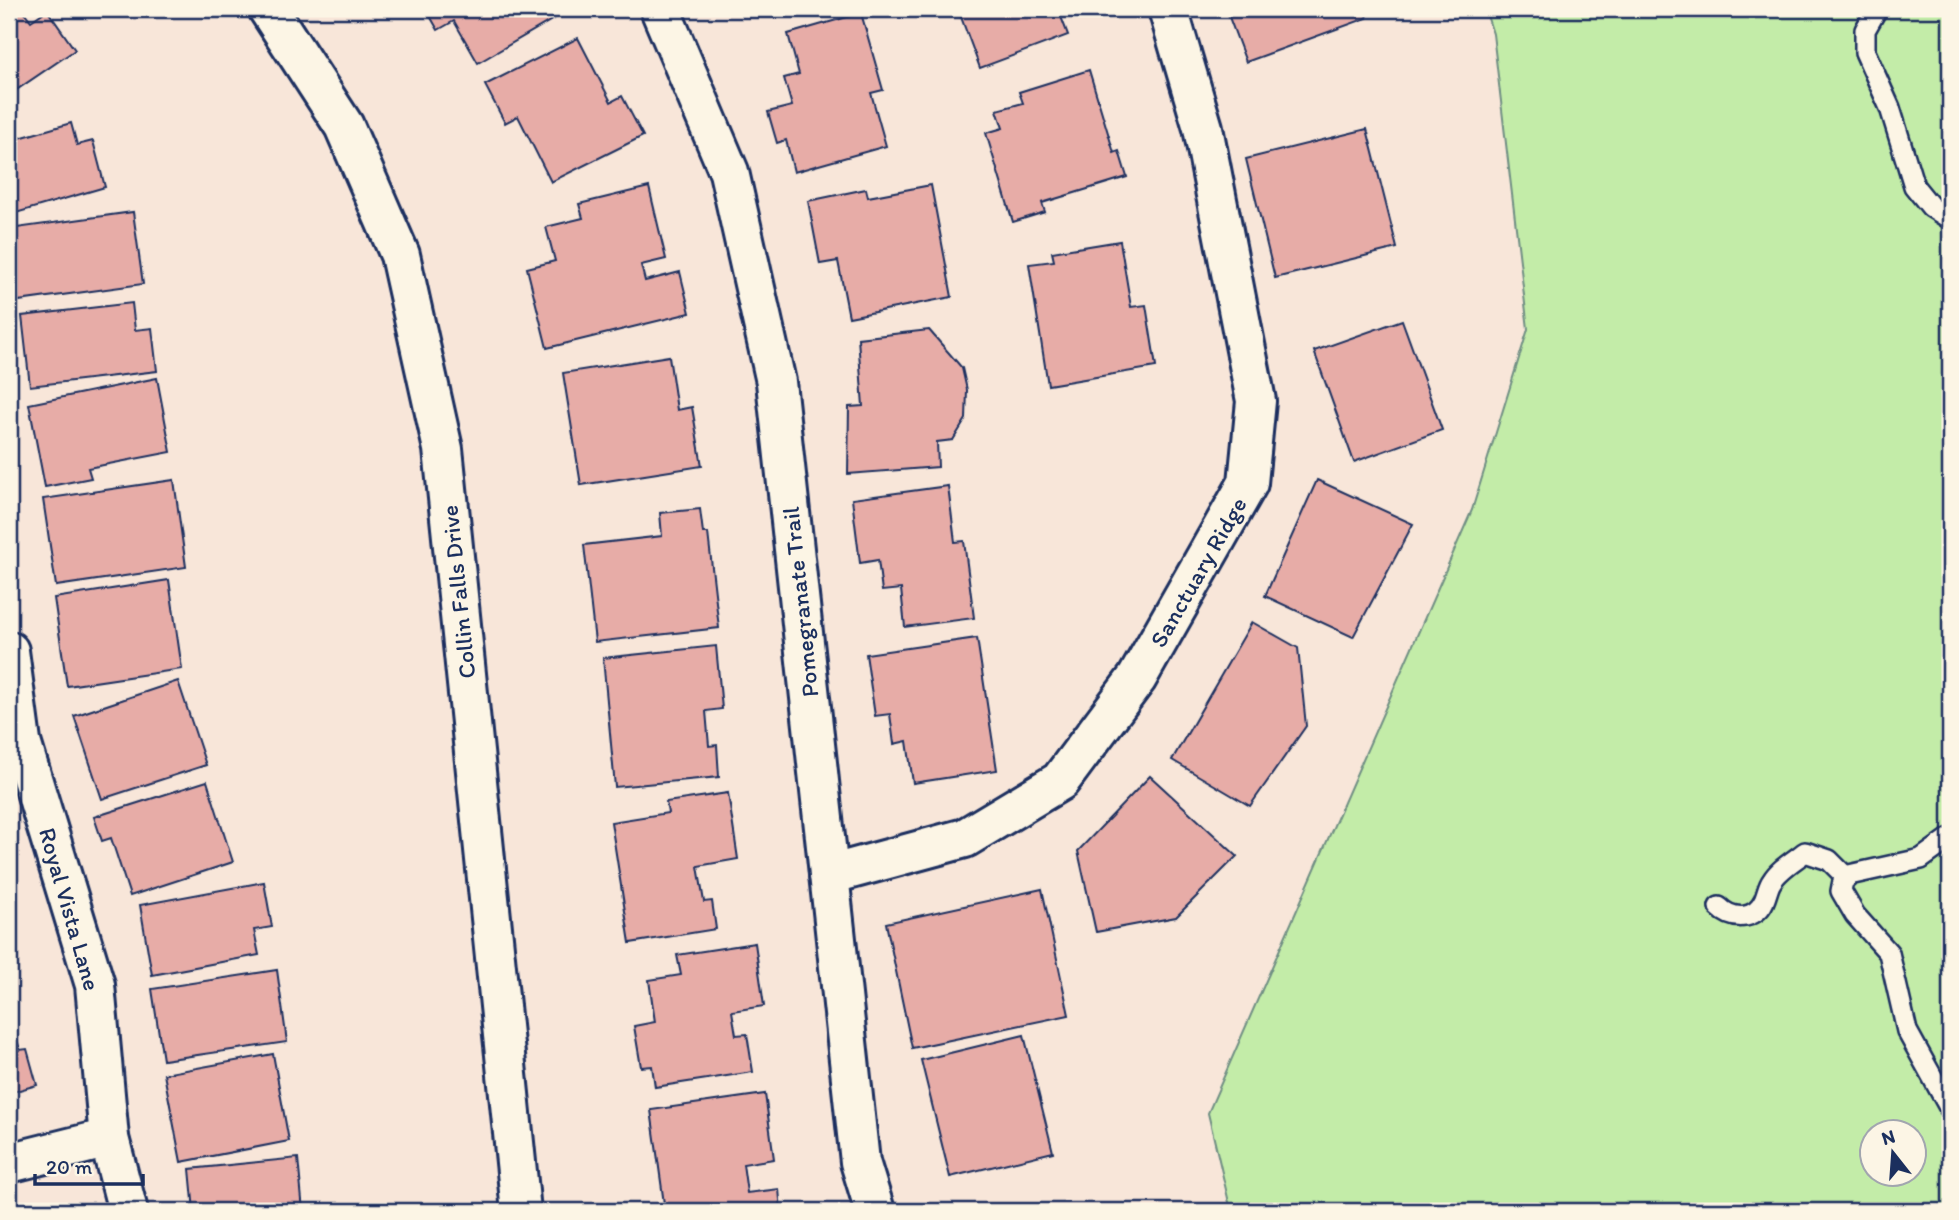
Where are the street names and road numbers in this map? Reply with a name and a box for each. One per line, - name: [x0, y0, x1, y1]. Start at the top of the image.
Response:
- street label: Sanctuary Ridge: [1143, 492, 1253, 652]
- street label: Collin Falls Drive: [434, 504, 482, 680]
- street label: Pomegranate Trail: [776, 505, 824, 699]
- street label: Royal Vista Lane: [33, 824, 107, 994]

